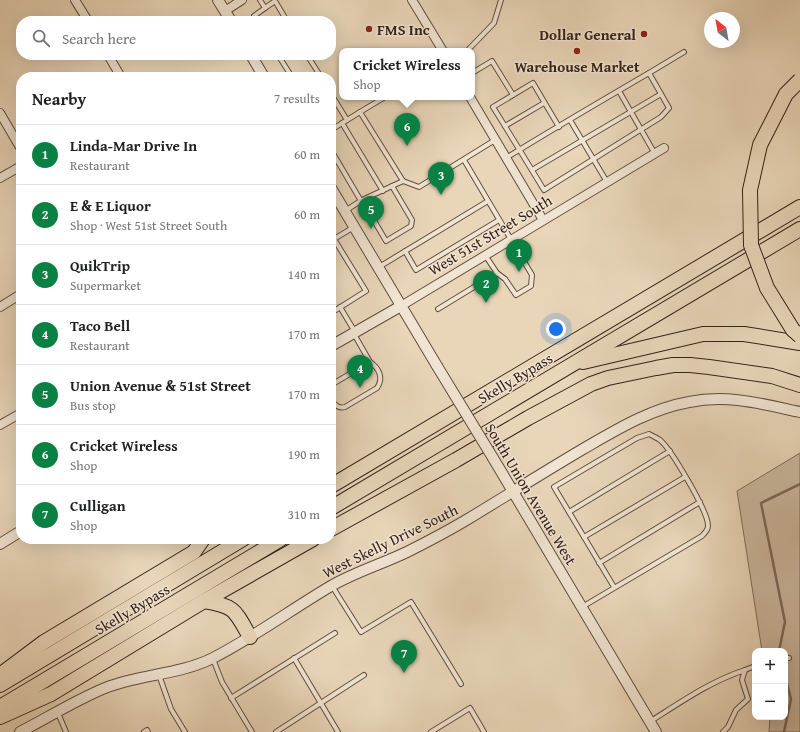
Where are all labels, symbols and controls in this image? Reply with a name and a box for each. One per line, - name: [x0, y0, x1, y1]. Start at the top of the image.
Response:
- north arrow: [704, 12, 740, 48]
- search box: [16, 16, 336, 60]
- place label: FMS Inc: [377, 19, 430, 40]
- marker: FMS Inc: [364, 24, 374, 34]
- place label: Dollar General: [539, 24, 636, 45]
- icon: search: [30, 27, 52, 49]
- text: Search here: [62, 28, 136, 49]
- marker: Dollar General: [639, 29, 649, 39]
- marker: Warehouse Market: [572, 46, 582, 56]
- popup: [339, 48, 475, 100]
- text: Cricket Wireless: [353, 54, 461, 75]
- place label: Warehouse Market: [514, 56, 640, 77]
- text: Shop: [353, 75, 380, 94]
- text: Nearby: [32, 86, 86, 111]
- text: 7 results: [274, 89, 320, 108]
- pin: 6: [394, 113, 420, 146]
- text: Linda-Mar Drive In: [70, 135, 197, 156]
- text: 1: [42, 145, 48, 164]
- text: 60 m: [294, 145, 320, 164]
- text: Restaurant: [70, 156, 130, 175]
- pin: 3: [428, 162, 454, 195]
- street label: West 51st Street South: [425, 191, 555, 279]
- text: E & E Liquor: [70, 195, 151, 216]
- pin: 5: [358, 196, 384, 229]
- text: 2: [42, 205, 48, 224]
- text: 60 m: [294, 205, 320, 224]
- text: Shop · West 51st Street South: [70, 216, 227, 235]
- pin: 1: [506, 239, 532, 272]
- text: QuikTrip: [70, 255, 130, 276]
- text: 3: [42, 265, 48, 284]
- text: 140 m: [288, 265, 320, 284]
- pin: 2: [473, 270, 499, 303]
- text: Supermarket: [70, 276, 141, 295]
- text: Taco Bell: [70, 315, 130, 336]
- your location: [546, 319, 566, 339]
- text: 4: [42, 325, 48, 344]
- text: 170 m: [288, 325, 320, 344]
- text: Restaurant: [70, 336, 130, 355]
- street label: Skelly Bypass: [474, 347, 556, 409]
- pin: 4: [347, 355, 373, 388]
- text: Union Avenue & 51st Street: [70, 375, 251, 396]
- text: 5: [42, 385, 48, 404]
- text: 170 m: [288, 385, 320, 404]
- text: Bus stop: [70, 396, 116, 415]
- street label: South Union Avenue West: [480, 419, 582, 569]
- text: Cricket Wireless: [70, 435, 178, 456]
- text: 6: [42, 445, 48, 464]
- text: 190 m: [288, 445, 320, 464]
- text: Shop: [70, 456, 97, 475]
- text: Culligan: [70, 495, 126, 516]
- street label: West Skelly Drive South: [319, 499, 462, 583]
- text: 7: [42, 505, 48, 524]
- text: 310 m: [288, 505, 320, 524]
- text: Shop: [70, 516, 97, 535]
- street label: Skelly Bypass: [91, 578, 173, 640]
- pin: 7: [391, 640, 417, 673]
- map controls: [752, 648, 788, 720]
- button: +: [752, 648, 788, 684]
- button: −: [752, 684, 788, 720]

